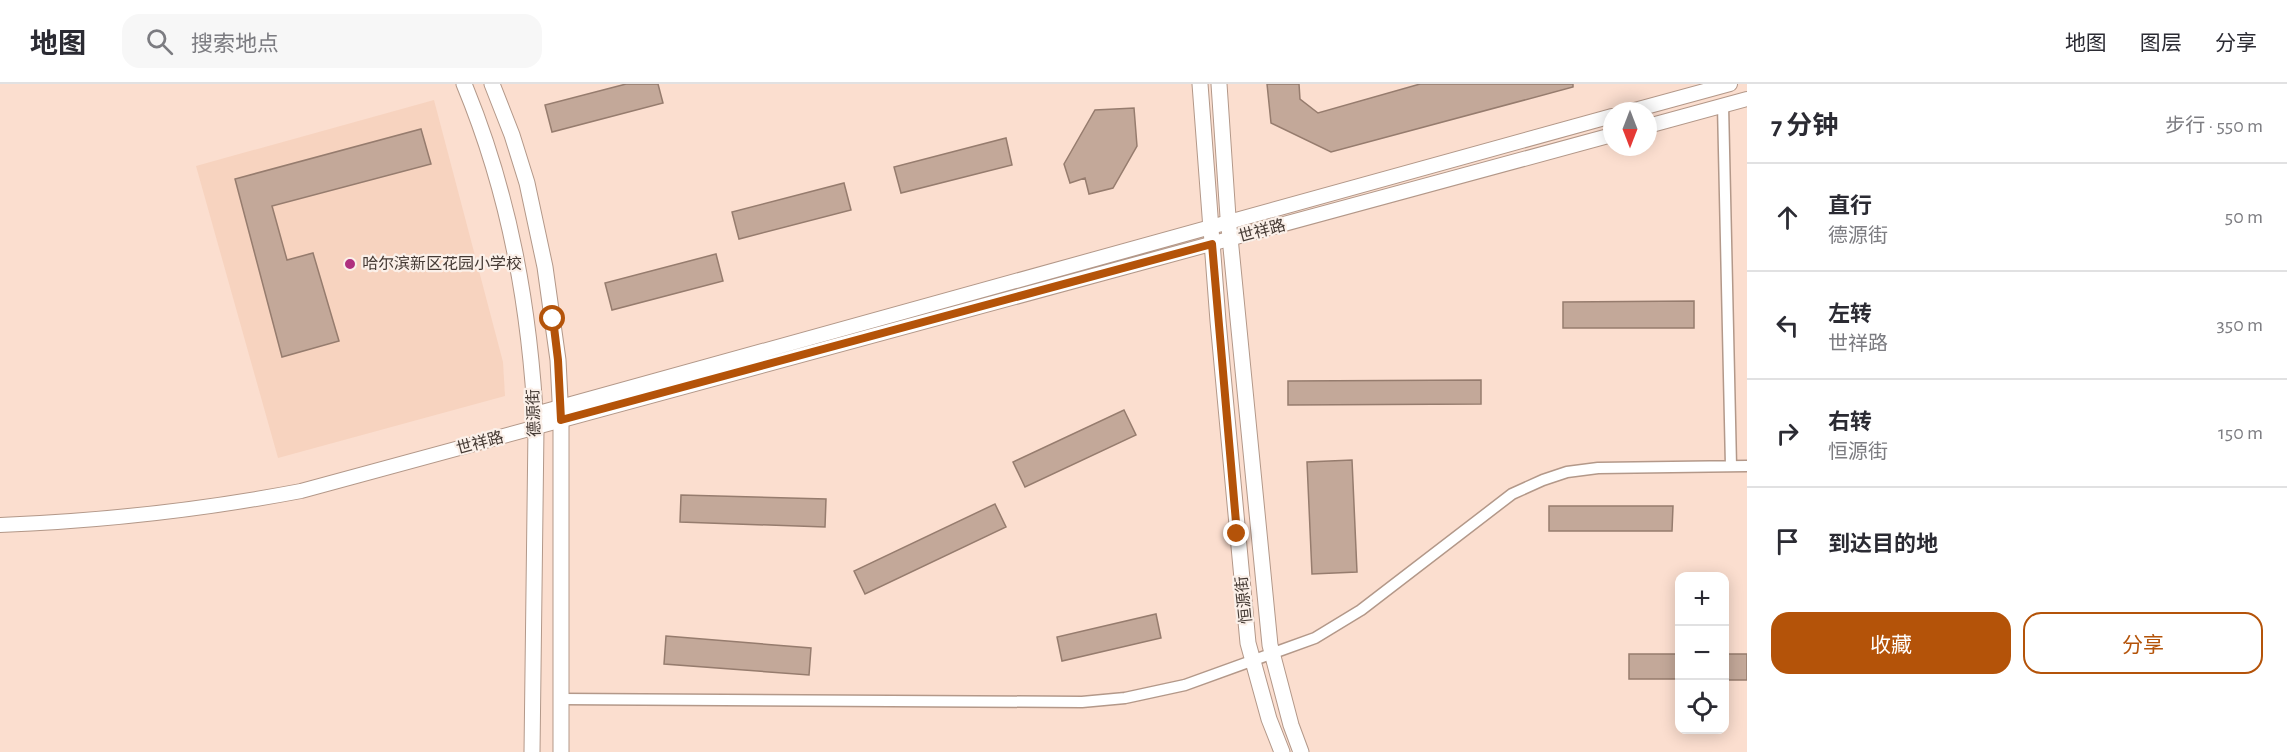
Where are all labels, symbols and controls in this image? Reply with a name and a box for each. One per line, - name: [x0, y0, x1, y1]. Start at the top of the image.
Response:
- search box: [122, 14, 542, 68]
- icon: search: [143, 25, 176, 58]
- text: 地图: [30, 31, 86, 59]
- text: 搜索地点: [191, 33, 279, 55]
- text: 地图: [2065, 33, 2107, 54]
- text: 图层: [2140, 33, 2182, 54]
- text: 分享: [2215, 33, 2257, 54]
- north arrow: [1603, 102, 1657, 156]
- text: 7 分钟: [1771, 113, 1838, 139]
- text: 步行 · 550 m: [2165, 116, 2263, 136]
- text: 直行: [1828, 195, 1872, 217]
- icon: ahead: [1771, 201, 1804, 234]
- text: 50 m: [2225, 207, 2263, 227]
- street label: 世祥路: [1236, 216, 1287, 245]
- text: 德源街: [1828, 226, 1888, 246]
- place label: 哈尔滨新区花园小学校: [362, 255, 522, 272]
- marker: 哈尔滨新区花园小学校: [343, 257, 357, 271]
- text: 左转: [1828, 303, 1872, 325]
- route start: [539, 305, 565, 331]
- icon: left: [1771, 309, 1804, 342]
- text: 350 m: [2217, 315, 2263, 335]
- text: 世祥路: [1828, 334, 1888, 354]
- street label: 德源街: [524, 389, 543, 437]
- text: 右转: [1828, 411, 1872, 433]
- icon: right: [1771, 417, 1804, 450]
- text: 150 m: [2218, 423, 2263, 443]
- street label: 世祥路: [454, 428, 505, 457]
- text: 恒源街: [1828, 442, 1888, 462]
- route end: [1223, 520, 1249, 546]
- icon: arrive: [1771, 525, 1804, 558]
- text: 到达目的地: [1828, 533, 1938, 555]
- map controls: [1675, 572, 1729, 734]
- button: +: [1675, 572, 1729, 626]
- street label: 恒源街: [1233, 575, 1254, 625]
- button: 收藏: [1771, 612, 2011, 674]
- button: 分享: [2023, 612, 2263, 674]
- button: −: [1675, 626, 1729, 680]
- button: locate: [1675, 680, 1729, 734]

